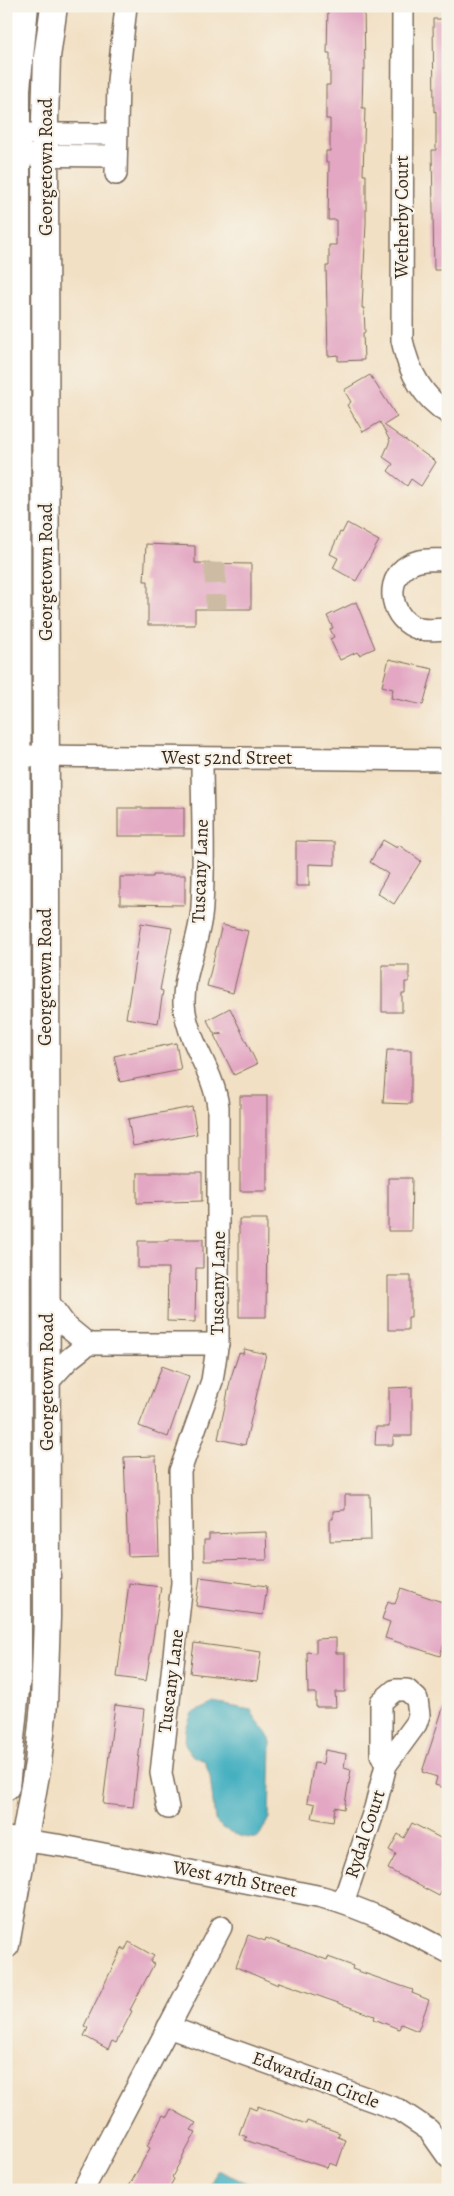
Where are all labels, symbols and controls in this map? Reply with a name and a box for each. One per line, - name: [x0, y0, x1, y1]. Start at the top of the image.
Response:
- street label: Georgetown Road: [33, 97, 59, 236]
- street label: Wetherby Court: [389, 155, 415, 280]
- street label: Georgetown Road: [33, 502, 59, 641]
- street label: West 52nd Street: [161, 745, 292, 771]
- street label: Tuscany Lane: [185, 819, 215, 923]
- street label: Georgetown Road: [32, 907, 58, 1046]
- street label: Tuscany Lane: [204, 1231, 232, 1335]
- street label: Georgetown Road: [34, 1312, 60, 1451]
- street label: Tuscany Lane: [152, 1628, 190, 1734]
- street label: Rydal Court: [338, 1786, 392, 1882]
- street label: West 47th Street: [170, 1854, 299, 1904]
- street label: Edwardian Circle: [249, 2045, 383, 2115]

